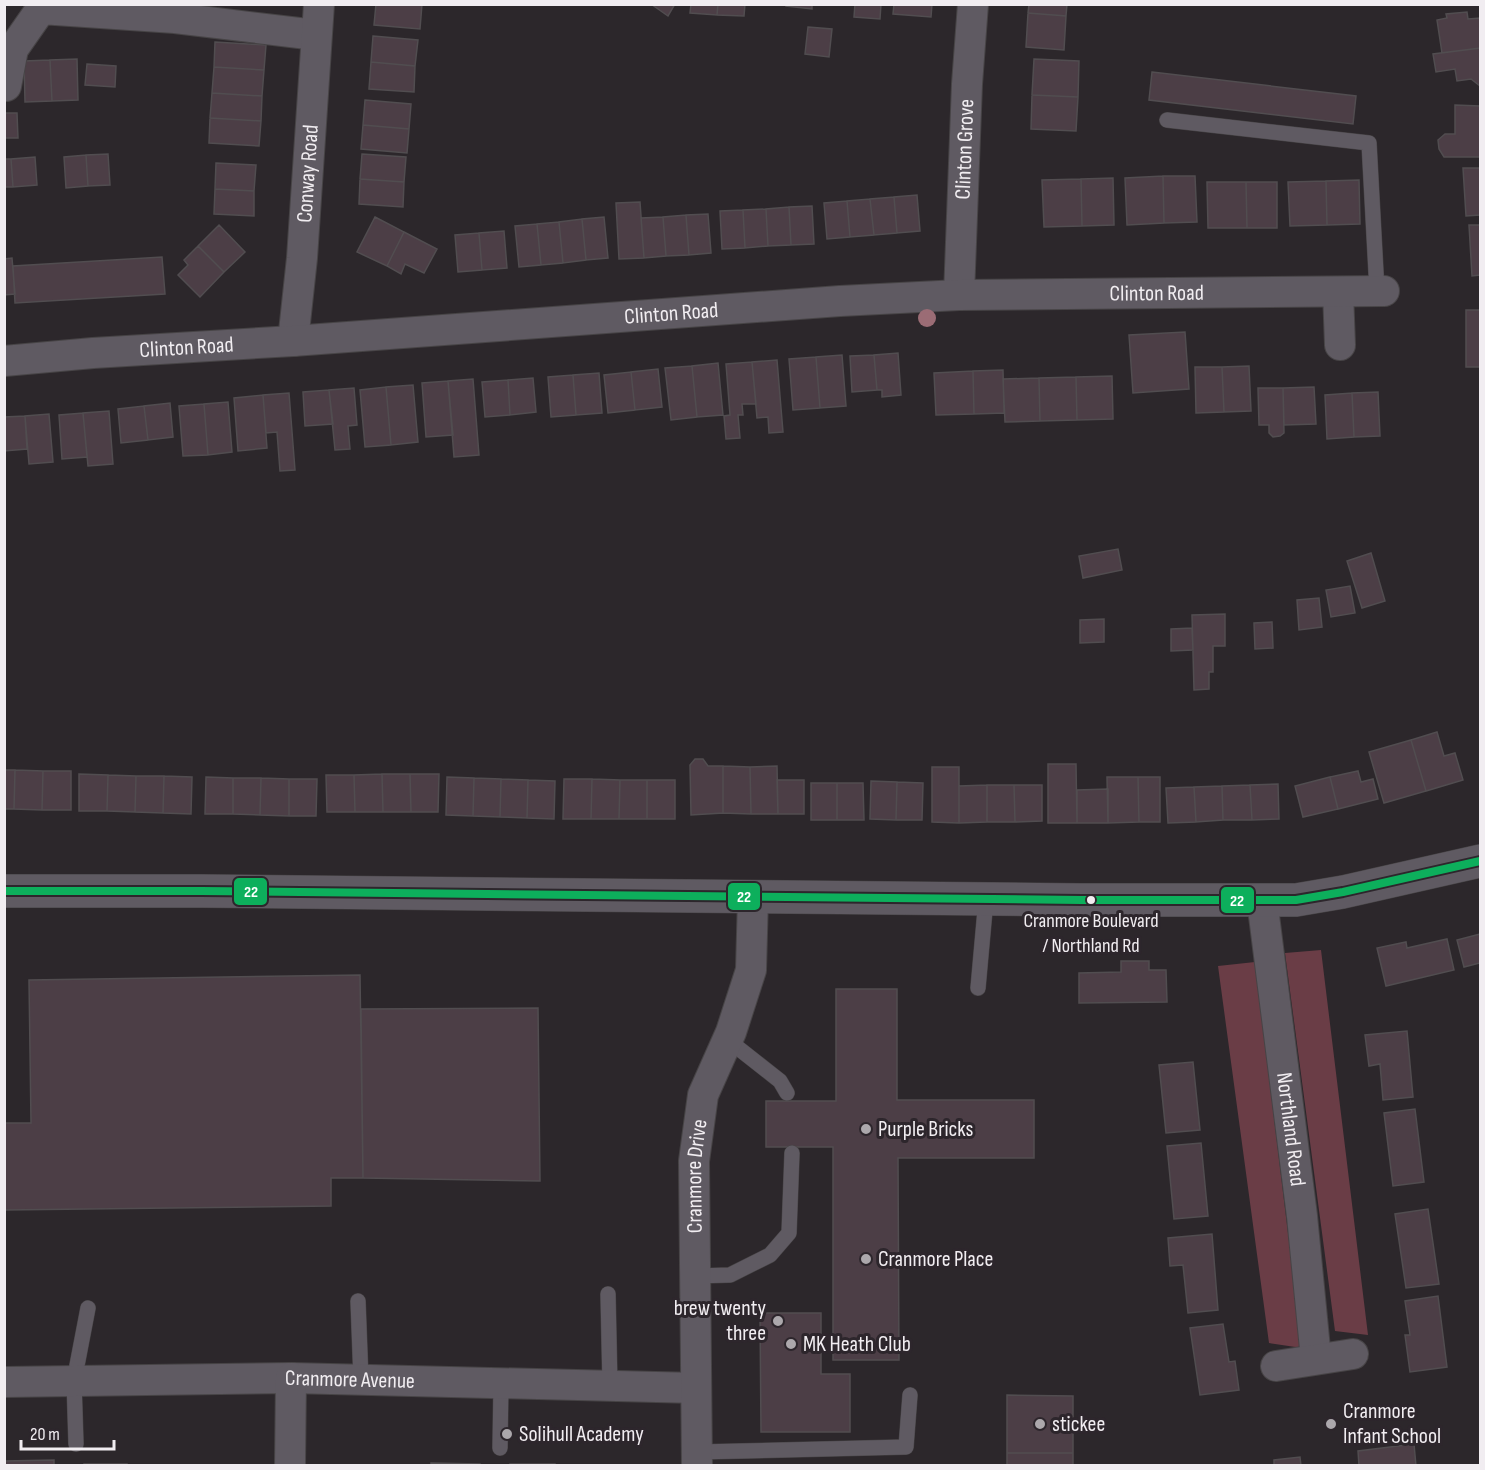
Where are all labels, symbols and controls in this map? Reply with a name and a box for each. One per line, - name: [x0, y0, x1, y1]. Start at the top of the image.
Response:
- street label: Clinton Grove: [949, 98, 980, 200]
- street label: Conway Road: [291, 124, 324, 224]
- street label: Clinton Road: [1109, 279, 1204, 307]
- street label: Clinton Road: [623, 296, 719, 330]
- street label: Clinton Road: [139, 331, 234, 364]
- line badge: 22: [233, 877, 268, 906]
- line badge: 22: [727, 882, 761, 911]
- text: 22: [244, 883, 258, 902]
- line badge: 22: [1220, 886, 1255, 914]
- text: 22: [737, 888, 751, 907]
- text: 22: [1230, 892, 1244, 911]
- marker: Cranmore Boulevard / Northland Rd: [1085, 894, 1097, 906]
- place label: Cranmore Boulevard / Northland Rd: [1023, 909, 1159, 958]
- street label: Northland Road: [1270, 1071, 1312, 1188]
- place label: Purple Bricks: [878, 1116, 973, 1143]
- street label: Cranmore Drive: [680, 1117, 713, 1233]
- marker: Purple Bricks: [859, 1122, 873, 1136]
- place label: Cranmore Place: [878, 1246, 993, 1273]
- marker: Cranmore Place: [859, 1252, 873, 1266]
- place label: brew twenty three: [674, 1295, 766, 1347]
- marker: brew twenty three: [771, 1314, 785, 1328]
- place label: MK Heath Club: [803, 1331, 911, 1358]
- marker: MK Heath Club: [784, 1337, 798, 1351]
- street label: Cranmore Avenue: [285, 1364, 415, 1395]
- place label: Cranmore Infant School: [1343, 1398, 1441, 1450]
- place label: stickee: [1052, 1411, 1105, 1438]
- scale bar: [21, 1413, 114, 1451]
- marker: stickee: [1033, 1417, 1047, 1431]
- marker: Cranmore Infant School: [1324, 1417, 1338, 1431]
- place label: Solihull Academy: [519, 1421, 644, 1448]
- text: 20 m: [30, 1424, 60, 1445]
- marker: Solihull Academy: [500, 1427, 514, 1441]

